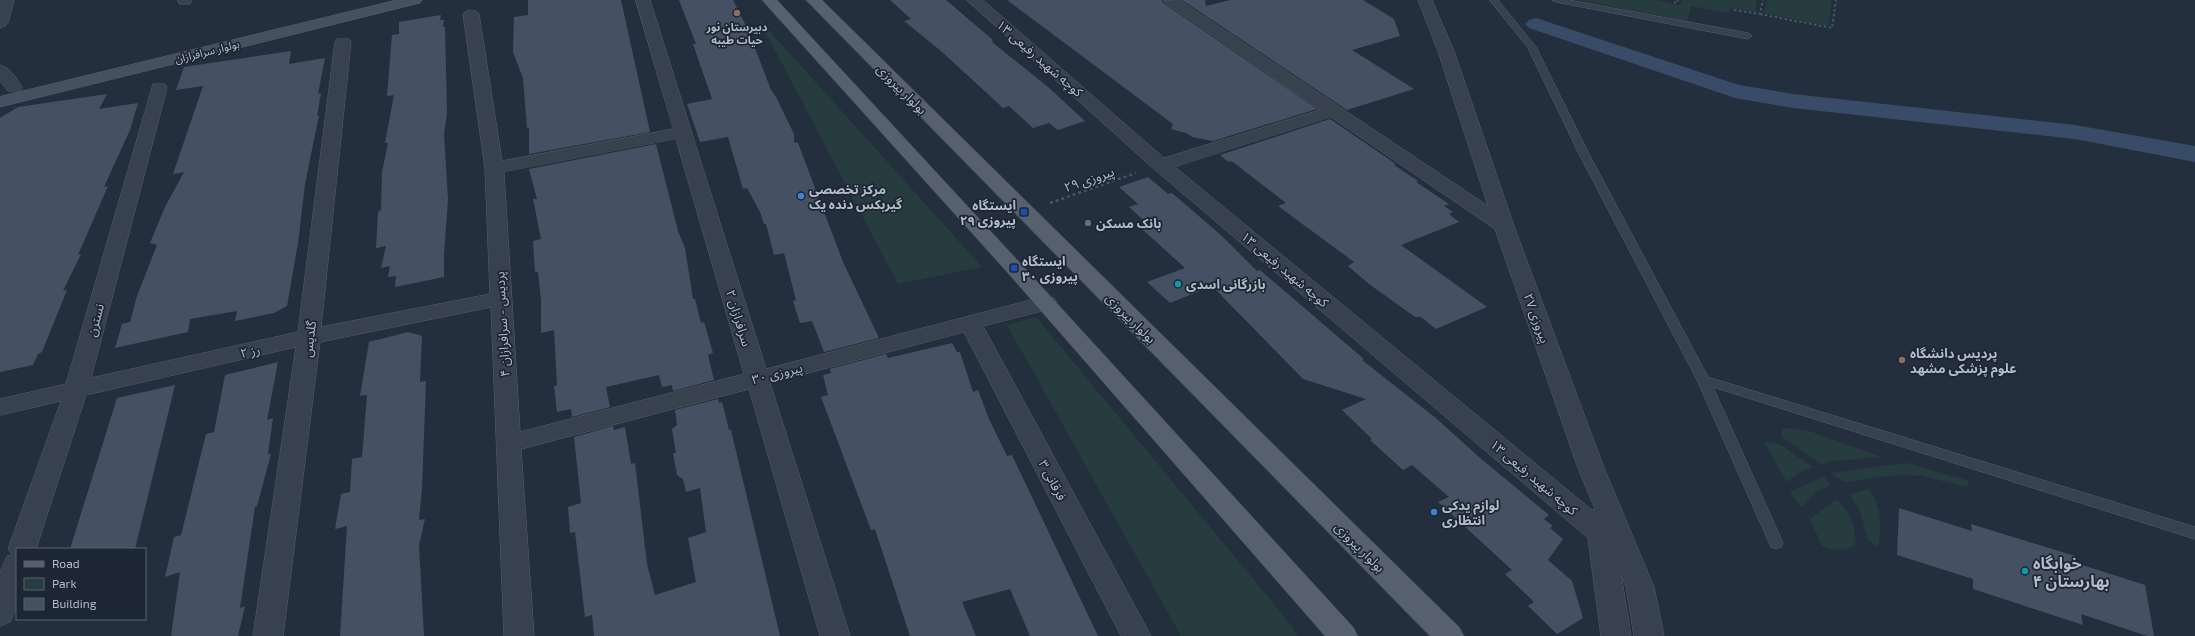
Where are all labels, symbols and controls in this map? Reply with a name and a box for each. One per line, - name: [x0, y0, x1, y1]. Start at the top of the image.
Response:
- marker: دبیرستان نور حیات طیبه: [732, 8, 742, 18]
- street label: کوچه شهید رفیعی ۱۳: [992, 16, 1087, 102]
- place label: دبیرستان نور حیات طیبه: [705, 20, 768, 47]
- street label: بولوار سرافرازان: [173, 37, 241, 66]
- street label: بولوار پیروزی: [872, 61, 930, 119]
- street label: پیروزی ۲۹: [1062, 163, 1117, 197]
- place label: مرکز تخصصی گیربکس دنده یک: [809, 181, 902, 212]
- marker: مرکز تخصصی گیربکس دنده یک: [796, 191, 806, 201]
- place label: ایستگاه پیروزی ۲۹: [960, 197, 1016, 229]
- marker: ایستگاه پیروزی ۲۹: [1019, 207, 1029, 217]
- place label: بانک مسکن: [1096, 215, 1161, 231]
- marker: بانک مسکن: [1083, 218, 1093, 228]
- street label: کوچه شهید رفیعی ۱۳: [1237, 228, 1332, 312]
- place label: ایستگاه پیروزی ۳۰: [1022, 253, 1078, 285]
- marker: ایستگاه پیروزی ۳۰: [1009, 263, 1019, 273]
- street label: پردیس - سرافرازان ۴: [491, 271, 515, 377]
- place label: بازرگانی اسدی: [1186, 276, 1266, 292]
- marker: بازرگانی اسدی: [1173, 279, 1183, 289]
- street label: سرافرازان ۲: [722, 288, 755, 349]
- street label: بولوار پیروزی: [1101, 290, 1159, 348]
- street label: پیروزی ۲۷: [1519, 291, 1553, 346]
- street label: نسترن: [83, 302, 108, 338]
- street label: گلدیس: [299, 319, 320, 358]
- street label: رز ۲: [239, 341, 261, 361]
- place label: پردیس دانشگاه علوم پزشکی مشهد: [1910, 345, 2016, 378]
- marker: پردیس دانشگاه علوم پزشکی مشهد: [1897, 355, 1907, 365]
- street label: پیروزی ۳۰: [750, 359, 805, 389]
- street label: کوچه شهید رفیعی ۱۳: [1486, 436, 1581, 520]
- street label: فرقانی ۳: [1035, 457, 1070, 504]
- place label: لوازم یدکی انتظاری: [1442, 497, 1499, 528]
- marker: لوازم یدکی انتظاری: [1429, 507, 1439, 517]
- street label: بولوار پیروزی: [1330, 519, 1388, 577]
- legend: [16, 548, 146, 620]
- place label: خوابگاه بهارستان ۴: [2033, 553, 2110, 591]
- text: Road: [52, 556, 80, 570]
- marker: خوابگاه بهارستان ۴: [2020, 566, 2030, 576]
- text: Park: [52, 576, 77, 590]
- text: Building: [52, 596, 97, 610]

